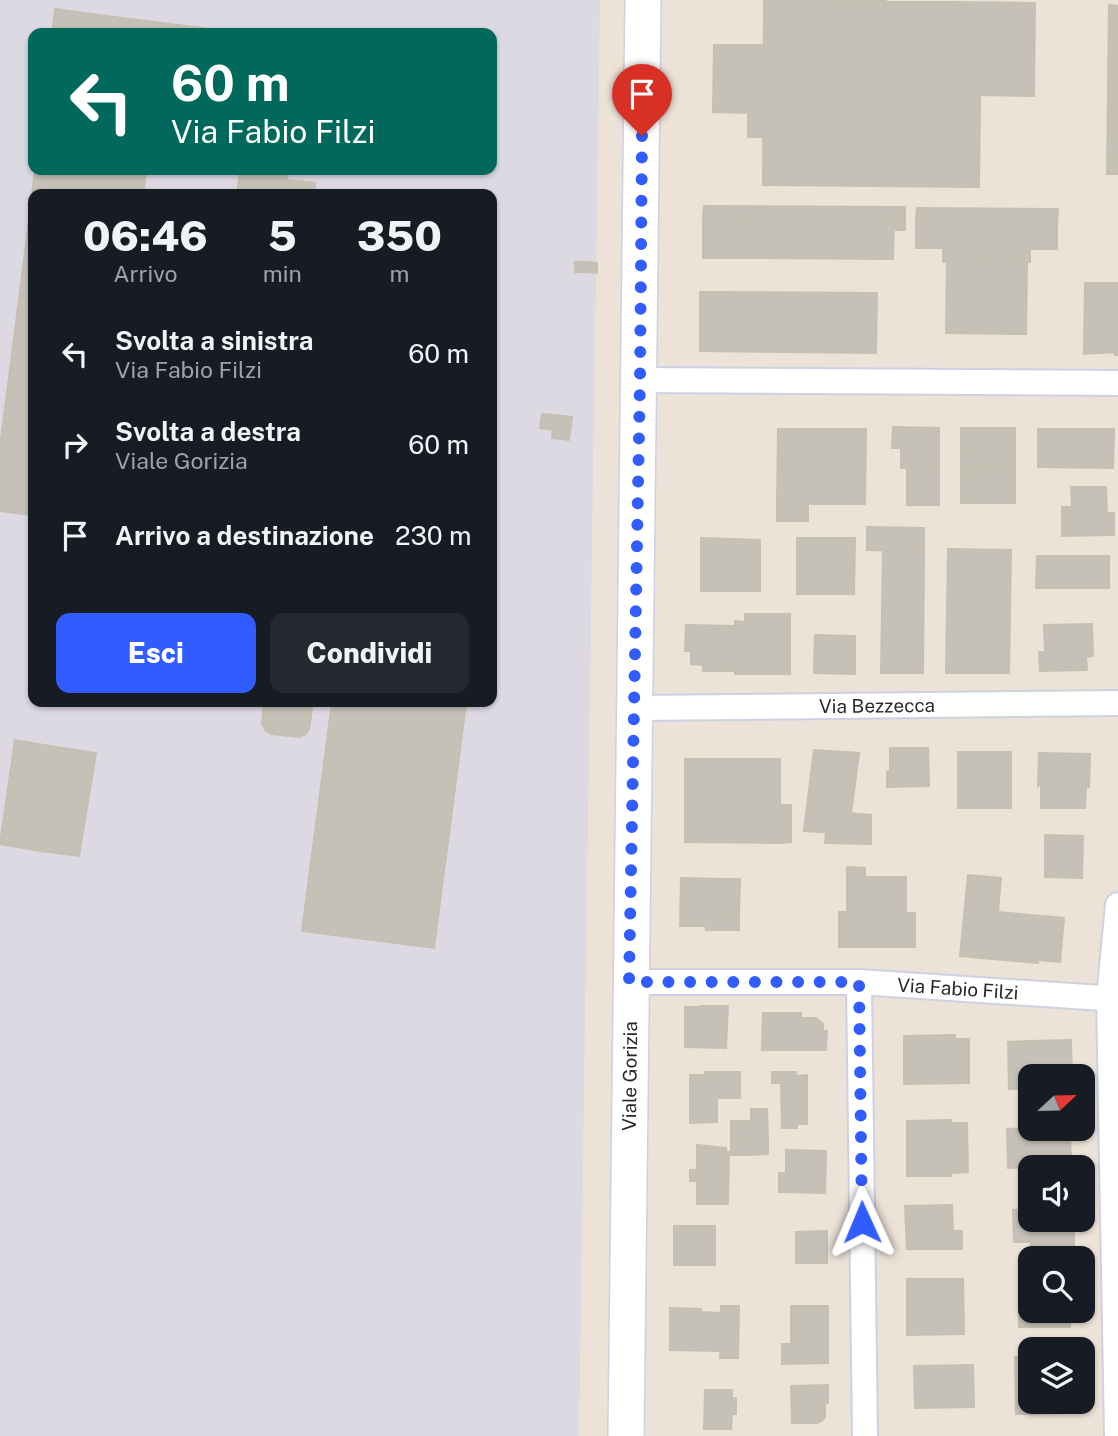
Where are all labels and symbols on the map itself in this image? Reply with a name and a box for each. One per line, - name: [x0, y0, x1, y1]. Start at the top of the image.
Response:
- pin: [612, 64, 672, 136]
- street label: Via Bezzecca: [819, 694, 935, 717]
- street label: Via Fabio Filzi: [896, 974, 1019, 1003]
- street label: Viale Gorizia: [618, 1021, 641, 1131]
- north arrow: [1018, 1064, 1096, 1141]
- position arrow: [825, 1185, 899, 1259]

